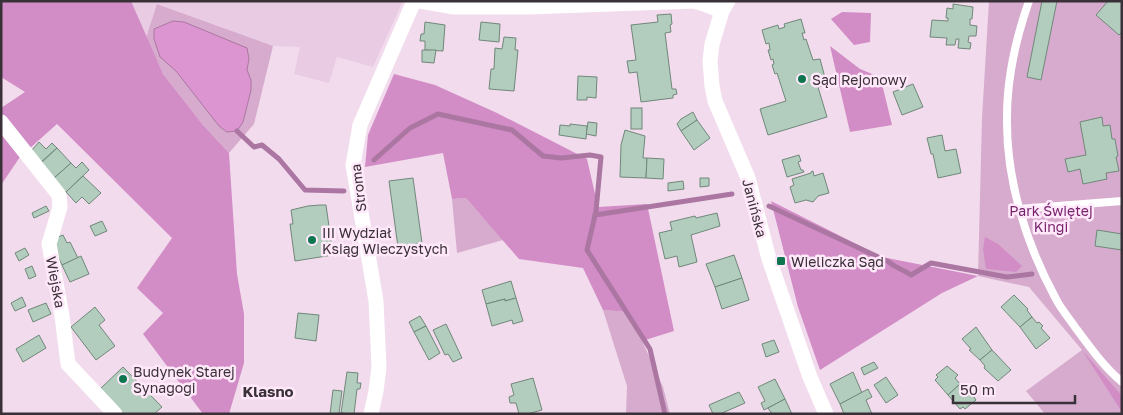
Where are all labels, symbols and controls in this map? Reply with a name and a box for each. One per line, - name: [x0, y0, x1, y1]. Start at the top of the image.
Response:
- place label: Sąd Rejonowy: [812, 71, 907, 88]
- marker: Sąd Rejonowy: [796, 73, 808, 85]
- street label: Stroma: [347, 163, 369, 213]
- street label: Janińska: [739, 177, 771, 239]
- park label: Park Świętej Kingi: [1009, 202, 1093, 235]
- place label: III Wydział Ksiąg Wieczystych: [322, 224, 448, 257]
- marker: III Wydział Ksiąg Wieczystych: [306, 234, 318, 246]
- place label: Wieliczka Sąd: [791, 253, 884, 270]
- street label: Wiejska: [43, 255, 69, 309]
- marker: Wieliczka Sąd: [775, 255, 787, 267]
- place label: Budynek Starej Synagogi: [133, 363, 235, 396]
- scale bar: [953, 372, 1076, 404]
- marker: Budynek Starej Synagogi: [117, 373, 129, 385]
- text: 50 m: [960, 380, 995, 398]
- district label: Klasno: [242, 382, 294, 400]

